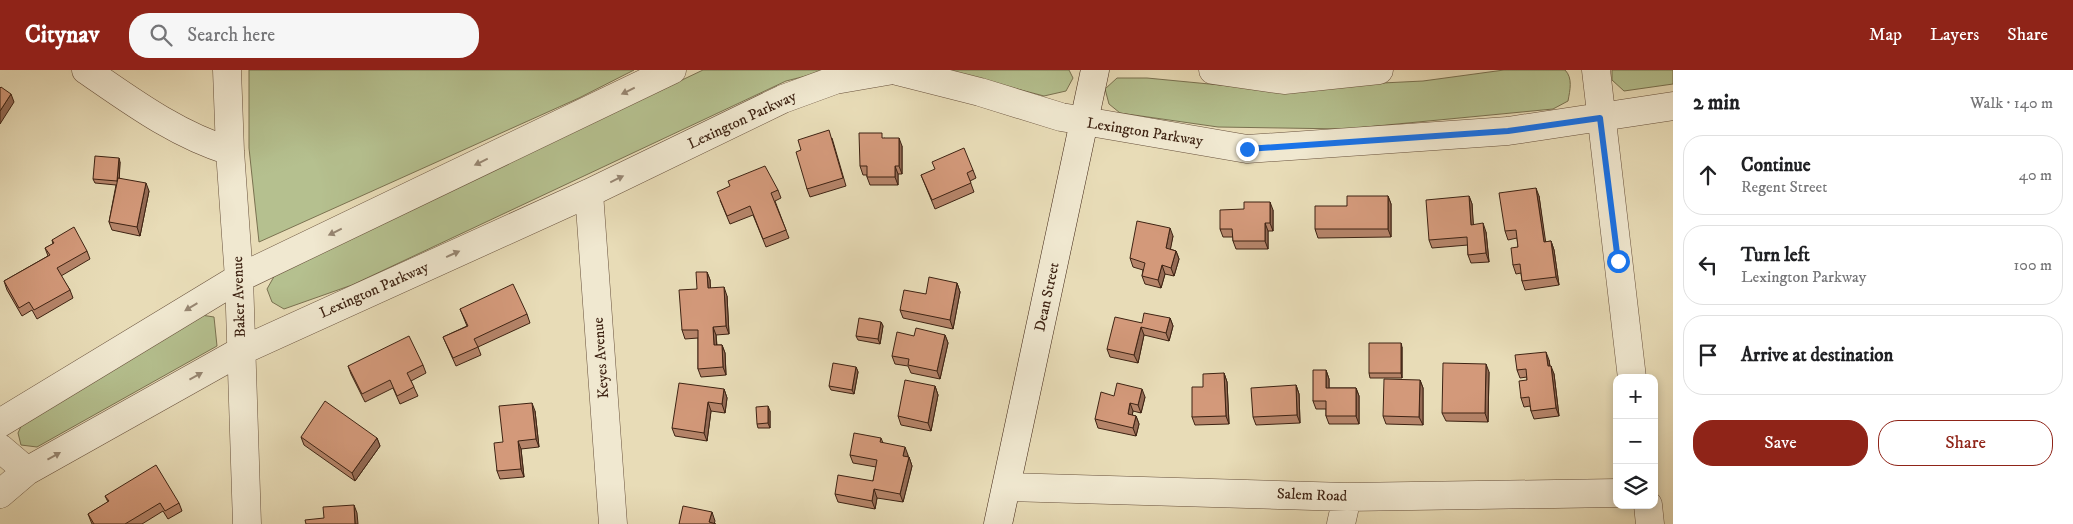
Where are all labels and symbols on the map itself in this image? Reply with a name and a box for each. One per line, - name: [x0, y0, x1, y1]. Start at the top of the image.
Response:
- street label: Lexington Parkway: [685, 86, 800, 153]
- one-way arrow: [621, 87, 635, 95]
- street label: Lexington Parkway: [1085, 113, 1205, 151]
- route end: [1236, 138, 1259, 161]
- one-way arrow: [474, 158, 488, 166]
- one-way arrow: [610, 175, 624, 183]
- one-way arrow: [328, 228, 342, 236]
- one-way arrow: [446, 250, 460, 258]
- route start: [1607, 250, 1630, 273]
- street label: Baker Avenue: [228, 256, 250, 338]
- street label: Lexington Parkway: [316, 257, 432, 323]
- street label: Dean Street: [1030, 260, 1064, 333]
- one-way arrow: [184, 303, 197, 312]
- street label: Keyes Avenue: [589, 317, 613, 399]
- one-way arrow: [189, 372, 203, 381]
- one-way arrow: [47, 452, 62, 460]
- street label: Salem Road: [1276, 484, 1348, 506]

